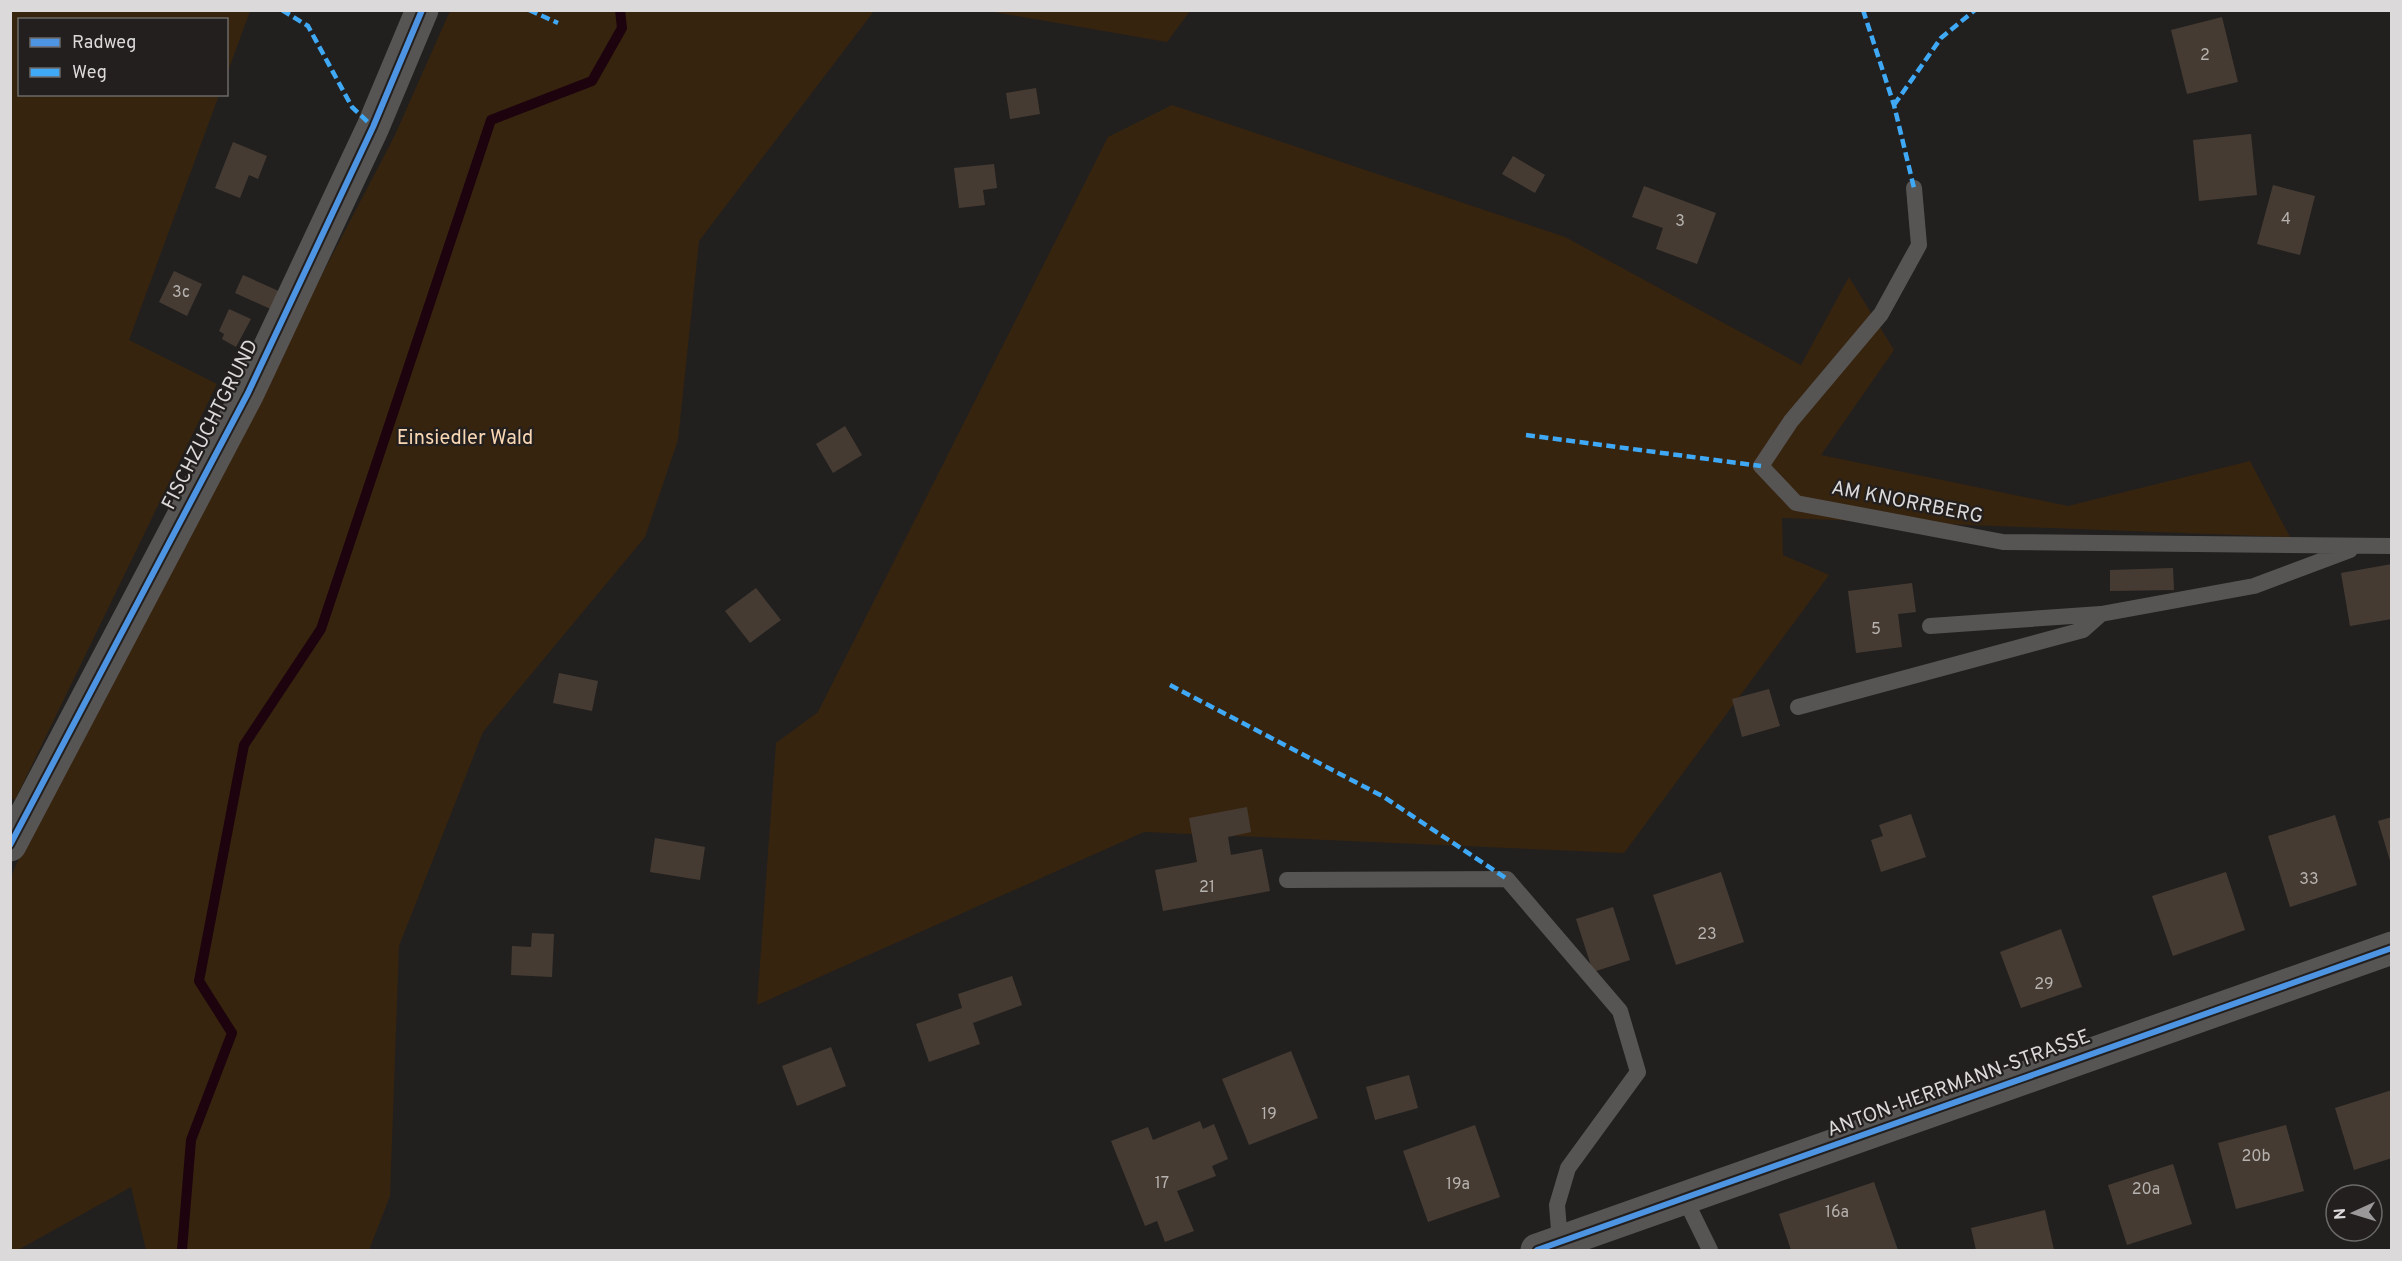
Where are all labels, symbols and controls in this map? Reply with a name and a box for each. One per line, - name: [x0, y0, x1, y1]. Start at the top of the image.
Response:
- legend: [18, 18, 228, 96]
- text: Radweg: [72, 32, 136, 55]
- house number: 2: [2200, 46, 2210, 66]
- text: Weg: [72, 62, 107, 85]
- house number: 4: [2281, 210, 2291, 230]
- house number: 3: [1675, 212, 1685, 232]
- house number: 3c: [172, 283, 190, 303]
- street label: FISCHZUCHTGRUND: [157, 335, 265, 515]
- park label: Einsiedler Wald: [397, 426, 533, 452]
- street label: AM KNORRBERG: [1829, 476, 1985, 530]
- house number: 5: [1871, 620, 1881, 640]
- house number: 33: [2299, 870, 2319, 890]
- house number: 21: [1199, 878, 1215, 898]
- house number: 23: [1697, 925, 1717, 945]
- house number: 29: [2034, 975, 2054, 995]
- street label: ANTON-HERRMANN-STRASSE: [1824, 1024, 2094, 1144]
- house number: 19: [1261, 1105, 1277, 1125]
- house number: 20b: [2241, 1147, 2271, 1167]
- house number: 17: [1155, 1174, 1169, 1194]
- house number: 19a: [1446, 1175, 1470, 1195]
- house number: 20a: [2132, 1180, 2160, 1200]
- north arrow: [2324, 1183, 2384, 1243]
- house number: 16a: [1825, 1203, 1849, 1223]
- text: N: [2331, 1207, 2351, 1220]

